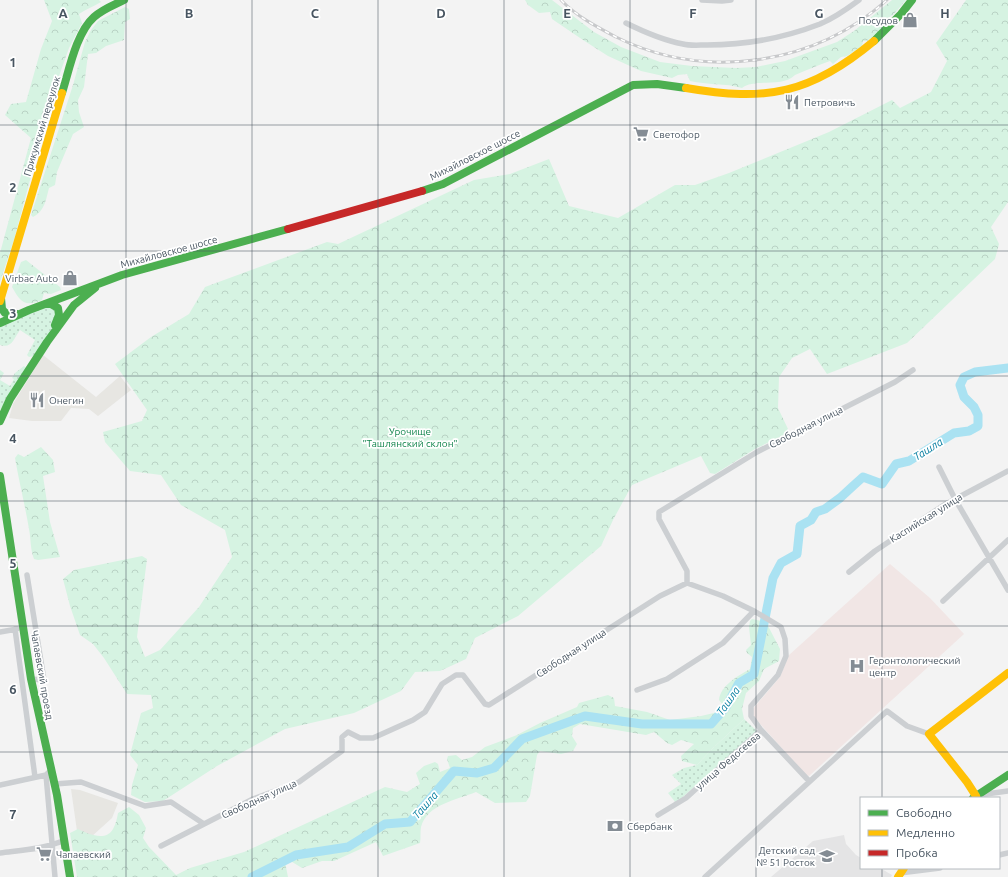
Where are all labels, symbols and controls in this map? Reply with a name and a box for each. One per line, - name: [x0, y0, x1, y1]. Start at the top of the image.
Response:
- text: A: [58, 6, 68, 20]
- text: B: [185, 6, 194, 20]
- text: C: [311, 6, 320, 20]
- text: D: [436, 6, 446, 20]
- text: E: [563, 6, 571, 20]
- text: F: [689, 6, 697, 20]
- text: G: [815, 6, 824, 20]
- text: H: [940, 6, 950, 20]
- shop icon: Посудов: [901, 11, 919, 29]
- place label: Посудов: [859, 15, 898, 26]
- text: 1: [9, 55, 17, 69]
- street label: Прикумский переулок: [22, 75, 62, 177]
- restaurant icon: Петровичъ: [783, 93, 801, 111]
- place label: Петровичъ: [804, 97, 855, 108]
- supermarket icon: Светофор: [632, 125, 650, 143]
- street label: Михайловское шоссе: [428, 127, 522, 183]
- place label: Светофор: [653, 129, 700, 140]
- text: 2: [9, 180, 17, 194]
- street label: Михайловское шоссе: [119, 234, 219, 270]
- shop icon: Virbac Auto: [61, 269, 79, 287]
- place label: Virbac Auto: [5, 273, 58, 284]
- text: 3: [9, 306, 17, 320]
- restaurant icon: Онегин: [28, 391, 46, 409]
- place label: Онегин: [49, 395, 84, 406]
- street label: Свободная улица: [767, 404, 845, 450]
- park label: Урочище "Ташлянский склон": [363, 426, 458, 449]
- text: 4: [9, 431, 17, 445]
- water label: Ташла: [911, 435, 945, 463]
- street label: Каспийская улица: [888, 491, 964, 545]
- text: 5: [9, 556, 17, 570]
- street label: Свободная улица: [534, 626, 608, 680]
- street label: Чапаевский проезд: [29, 629, 55, 721]
- place label: Геронтологический центр: [869, 655, 960, 678]
- hospital icon: Геронтологический центр: [848, 657, 866, 675]
- text: 6: [9, 682, 17, 696]
- water label: Ташла: [714, 684, 742, 718]
- street label: улица Федосеева: [694, 730, 762, 792]
- street label: Свободная улица: [220, 777, 298, 821]
- water label: Ташла: [410, 789, 440, 821]
- legend: [860, 797, 1000, 869]
- text: Свободно: [896, 806, 952, 819]
- text: 7: [9, 807, 17, 821]
- bank icon: Сбербанк: [606, 817, 624, 835]
- place label: Сбербанк: [627, 821, 672, 832]
- text: Медленно: [896, 826, 955, 839]
- supermarket icon: Чапаевский: [35, 845, 53, 863]
- place label: Детский сад № 51 Росток: [756, 845, 815, 868]
- text: Пробка: [896, 846, 938, 859]
- school or university icon: Детский сад № 51 Росток: [818, 847, 836, 865]
- place label: Чапаевский: [56, 849, 111, 860]

